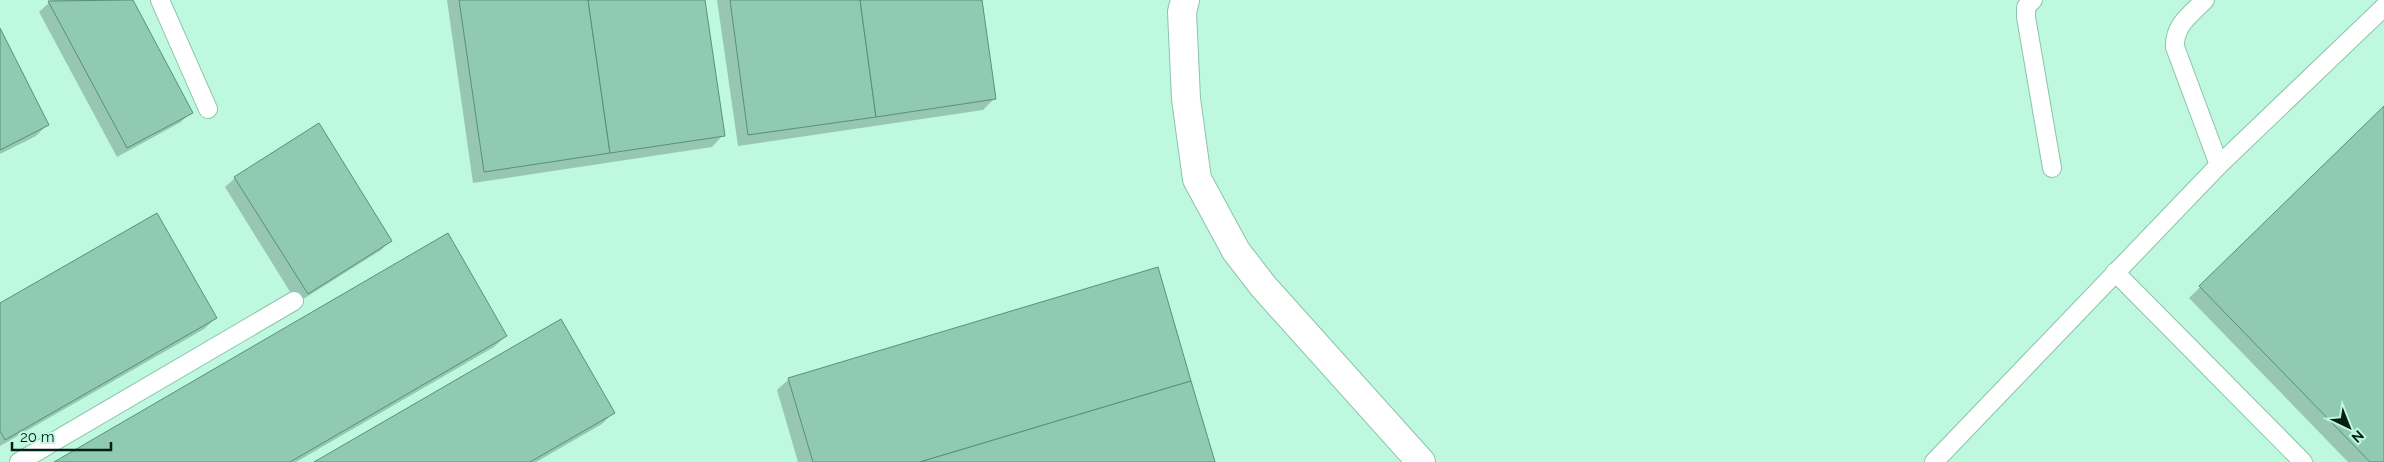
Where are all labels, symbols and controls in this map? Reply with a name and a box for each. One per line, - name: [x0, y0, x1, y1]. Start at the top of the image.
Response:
- north arrow: [2324, 402, 2374, 452]
- scale bar: [12, 420, 111, 452]
- text: N: [2349, 427, 2367, 446]
- text: 20 m: [20, 428, 55, 446]

